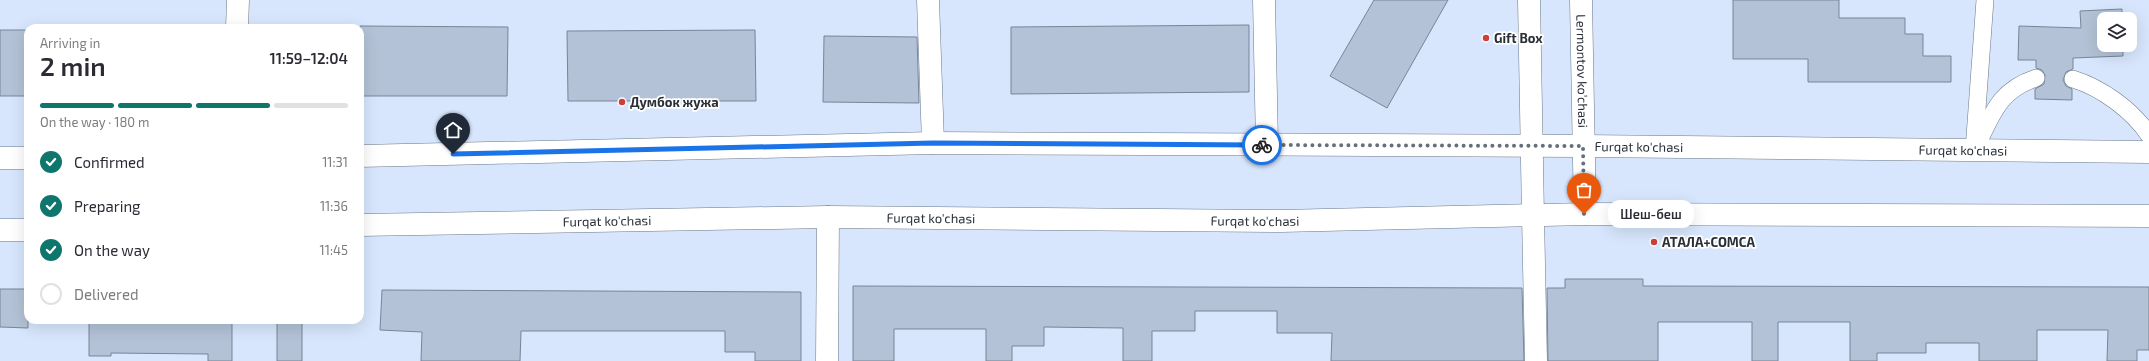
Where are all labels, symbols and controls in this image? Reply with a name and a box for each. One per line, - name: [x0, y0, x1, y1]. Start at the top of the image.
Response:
- map controls: [2097, 12, 2137, 52]
- button: layers: [2097, 12, 2137, 52]
- street label: Lermontov ko’chasi: [1573, 14, 1591, 128]
- place label: Gift Box: [1494, 30, 1543, 46]
- marker: Gift Box: [1481, 33, 1491, 43]
- text: Arriving in: [40, 35, 100, 51]
- text: 11:59–12:04: [269, 49, 348, 67]
- text: 2 min: [40, 50, 106, 81]
- place label: Думбок жужа: [630, 94, 719, 110]
- marker: Думбок жужа: [617, 97, 627, 107]
- pin: [436, 113, 470, 154]
- text: On the way · 180 m: [40, 114, 150, 130]
- icon: home: [442, 119, 464, 141]
- courier: [1242, 125, 1282, 165]
- icon: bike: [1251, 134, 1273, 156]
- street label: Furqat ko'chasi: [1594, 138, 1683, 155]
- street label: Furqat ko'chasi: [1918, 142, 2007, 158]
- icon: check: [40, 151, 62, 173]
- text: Confirmed: [74, 153, 145, 171]
- text: 11:31: [322, 154, 348, 170]
- pin: [1567, 173, 1601, 214]
- icon: bag: [1573, 179, 1595, 201]
- icon: check: [40, 195, 62, 217]
- text: Preparing: [74, 197, 140, 215]
- text: 11:36: [320, 198, 348, 214]
- callout: Шеш-беш: [1608, 200, 1694, 228]
- text: Шеш-беш: [1620, 206, 1682, 222]
- street label: Furqat ko'chasi: [886, 210, 975, 226]
- street label: Furqat ko'chasi: [562, 212, 651, 230]
- street label: Furqat ko'chasi: [1210, 212, 1299, 229]
- place label: АТАЛА+СОМСА: [1662, 234, 1755, 250]
- marker: АТАЛА+СОМСА: [1649, 237, 1659, 247]
- icon: check: [40, 239, 62, 261]
- text: On the way: [74, 241, 150, 259]
- text: 11:45: [320, 242, 348, 258]
- text: Delivered: [74, 285, 139, 303]

